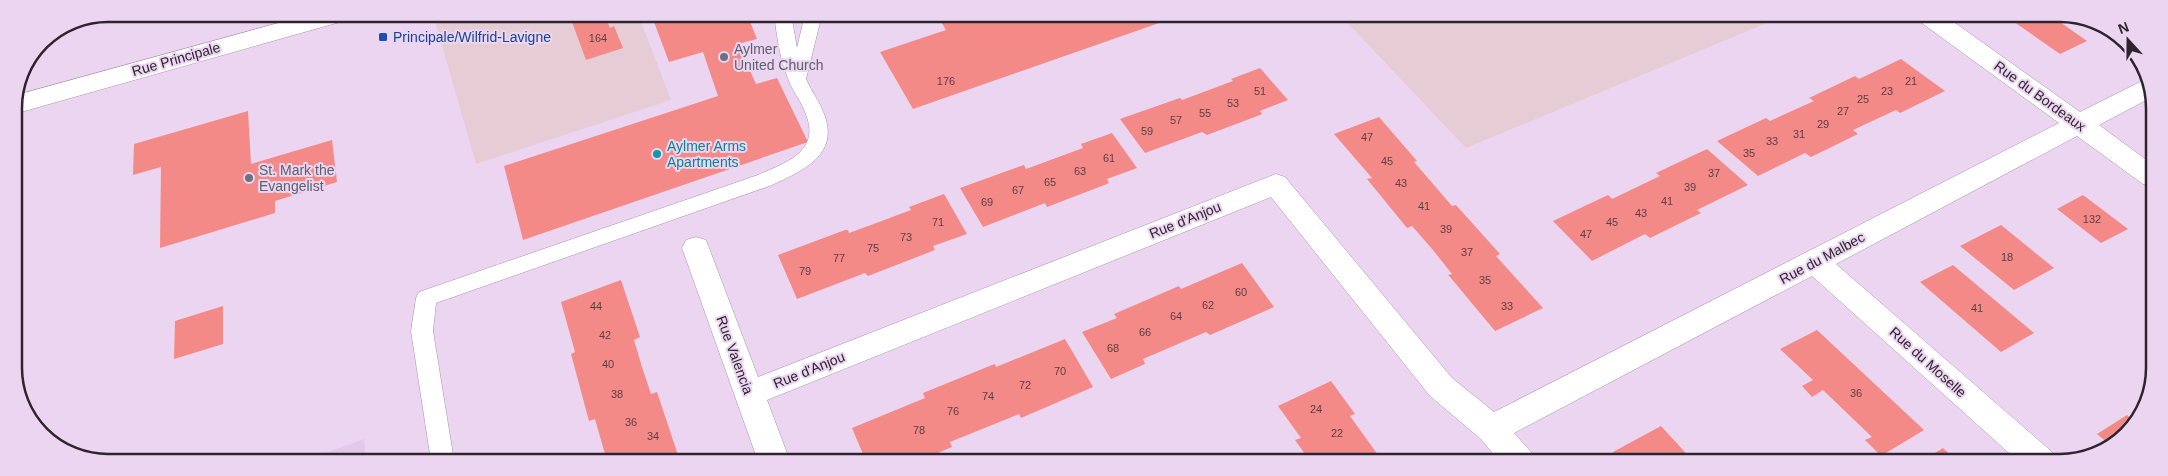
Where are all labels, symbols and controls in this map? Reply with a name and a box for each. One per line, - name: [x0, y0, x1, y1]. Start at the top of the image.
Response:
- north arrow: [2103, 15, 2153, 65]
- text: N: [2116, 19, 2131, 37]
- place label: Principale/Wilfrid-Lavigne: [393, 29, 551, 45]
- marker: Principale/Wilfrid-Lavigne: [377, 31, 389, 43]
- house number: 164: [589, 32, 607, 44]
- street label: Rue Principale: [130, 39, 222, 79]
- place label: Aylmer United Church: [734, 41, 824, 73]
- marker: Aylmer United Church: [718, 51, 730, 63]
- street label: Rue du Bordeaux: [1991, 58, 2089, 134]
- house number: 176: [937, 75, 955, 87]
- house number: 21: [1905, 75, 1917, 87]
- house number: 51: [1254, 85, 1266, 97]
- house number: 23: [1881, 85, 1893, 97]
- house number: 25: [1857, 93, 1869, 105]
- house number: 53: [1227, 97, 1239, 109]
- house number: 27: [1837, 105, 1849, 117]
- house number: 55: [1199, 107, 1211, 119]
- house number: 57: [1170, 114, 1182, 126]
- house number: 29: [1817, 118, 1829, 130]
- house number: 59: [1141, 125, 1153, 137]
- house number: 31: [1793, 128, 1805, 140]
- house number: 47: [1361, 131, 1373, 143]
- house number: 33: [1766, 135, 1778, 147]
- place label: Aylmer Arms Apartments: [667, 138, 746, 170]
- house number: 35: [1743, 147, 1755, 159]
- marker: Aylmer Arms Apartments: [651, 148, 663, 160]
- house number: 61: [1103, 152, 1115, 164]
- house number: 45: [1381, 155, 1393, 167]
- place label: St. Mark the Evangelist: [259, 162, 335, 194]
- house number: 63: [1074, 165, 1086, 177]
- house number: 37: [1708, 167, 1720, 179]
- marker: St. Mark the Evangelist: [243, 172, 255, 184]
- house number: 65: [1044, 176, 1056, 188]
- house number: 43: [1395, 177, 1407, 189]
- house number: 39: [1684, 181, 1696, 193]
- house number: 67: [1012, 184, 1024, 196]
- house number: 41: [1661, 195, 1673, 207]
- house number: 69: [981, 196, 993, 208]
- street label: Rue d'Anjou: [1147, 198, 1223, 242]
- house number: 41: [1418, 200, 1430, 212]
- house number: 43: [1635, 207, 1647, 219]
- house number: 132: [2083, 213, 2101, 225]
- house number: 71: [932, 216, 944, 228]
- house number: 45: [1606, 216, 1618, 228]
- house number: 39: [1440, 223, 1452, 235]
- house number: 47: [1580, 228, 1592, 240]
- street label: Rue du Malbec: [1777, 229, 1867, 287]
- house number: 73: [900, 231, 912, 243]
- house number: 75: [867, 242, 879, 254]
- house number: 37: [1461, 246, 1473, 258]
- house number: 18: [2001, 251, 2013, 263]
- house number: 77: [833, 252, 845, 264]
- house number: 79: [799, 265, 811, 277]
- house number: 35: [1479, 274, 1491, 286]
- house number: 60: [1235, 286, 1247, 298]
- house number: 62: [1202, 299, 1214, 311]
- house number: 44: [590, 300, 602, 312]
- house number: 33: [1501, 300, 1513, 312]
- house number: 41: [1971, 302, 1983, 314]
- house number: 64: [1170, 310, 1182, 322]
- street label: Rue Valencia: [713, 314, 757, 397]
- street label: Rue du Moselle: [1886, 324, 1970, 401]
- house number: 66: [1139, 326, 1151, 338]
- house number: 42: [599, 329, 611, 341]
- house number: 68: [1107, 342, 1119, 354]
- street label: Rue d'Anjou: [771, 348, 847, 392]
- house number: 40: [602, 358, 614, 370]
- house number: 70: [1054, 365, 1066, 377]
- house number: 72: [1019, 379, 1031, 391]
- house number: 36: [1850, 387, 1862, 399]
- house number: 38: [611, 388, 623, 400]
- house number: 74: [982, 390, 994, 402]
- house number: 24: [1310, 403, 1322, 415]
- house number: 76: [947, 405, 959, 417]
- house number: 36: [625, 416, 637, 428]
- house number: 78: [913, 424, 925, 436]
- house number: 22: [1331, 427, 1343, 439]
- house number: 34: [647, 430, 659, 442]

